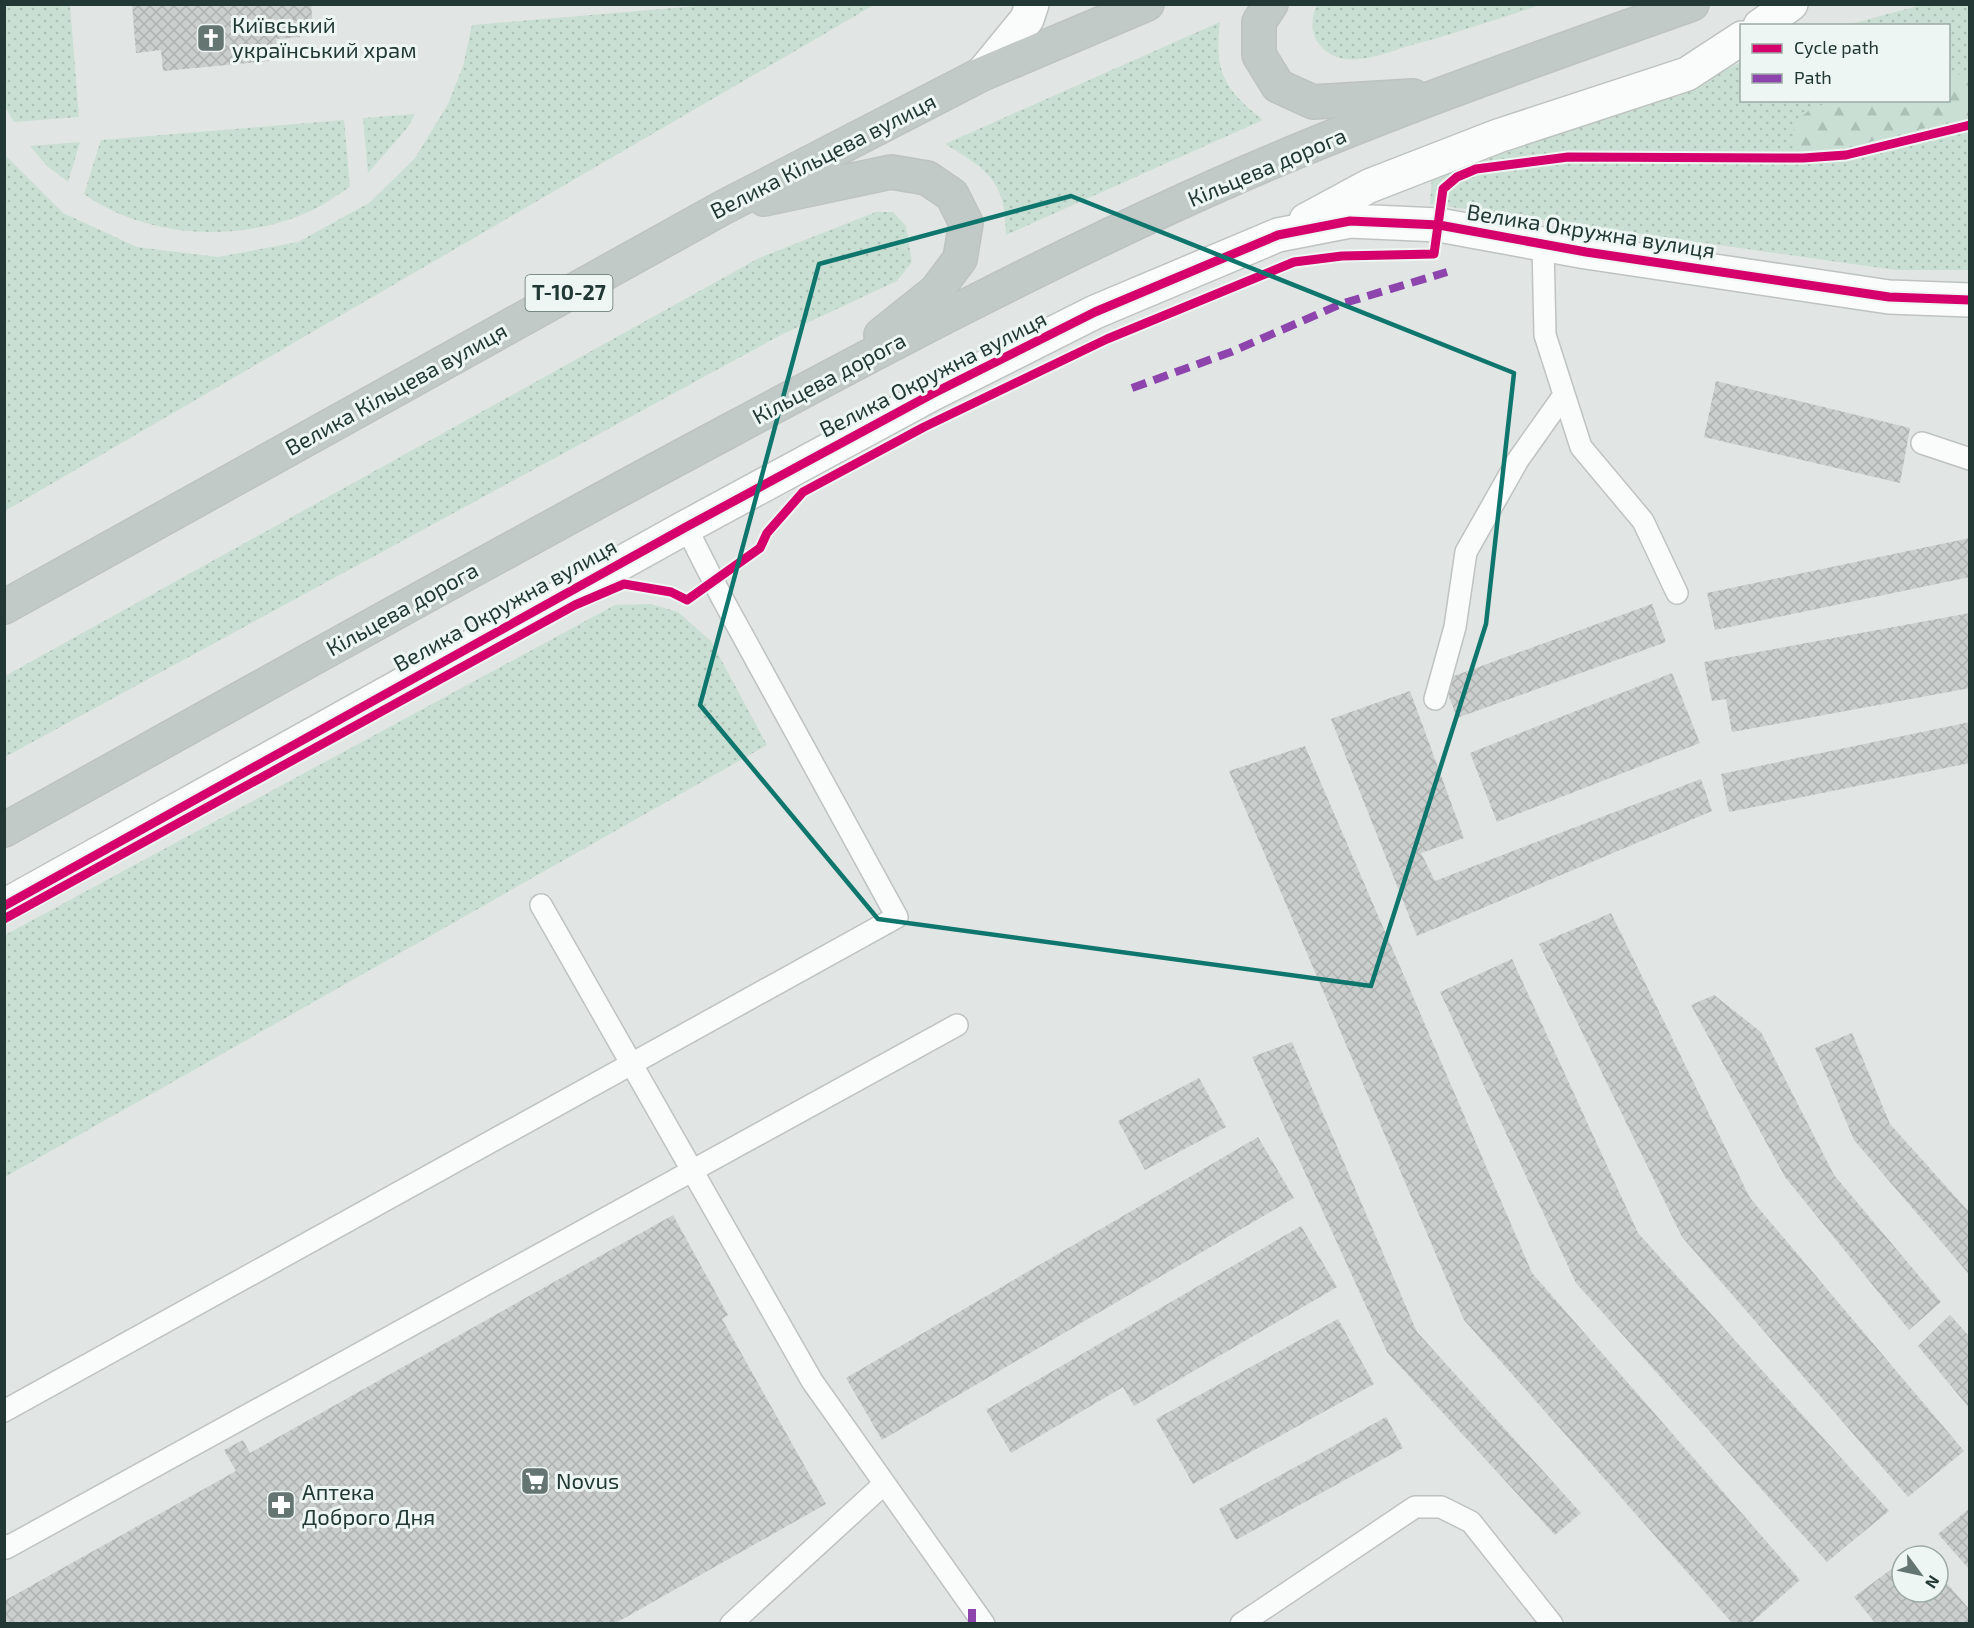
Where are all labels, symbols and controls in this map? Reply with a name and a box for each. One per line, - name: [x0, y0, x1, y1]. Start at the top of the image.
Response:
- place label: Київський український храм: [232, 11, 417, 63]
- church icon: Київський український храм: [195, 22, 227, 54]
- legend: [1740, 24, 1950, 102]
- text: Cycle path: [1794, 36, 1879, 58]
- text: Path: [1794, 66, 1832, 88]
- street label: Велика Кільцева вулиця: [705, 87, 940, 224]
- street label: Кільцева дорога: [1183, 121, 1350, 211]
- street label: Велика Окружна вулиця: [1465, 198, 1717, 263]
- road number: Т-10-27: [526, 275, 612, 311]
- street label: Велика Окружна вулиця: [815, 305, 1051, 443]
- street label: Велика Кільцева вулиця: [280, 316, 511, 461]
- street label: Кільцева дорога: [748, 326, 910, 428]
- street label: Велика Окружна вулиця: [388, 532, 621, 677]
- street label: Кільцева дорога: [321, 556, 482, 661]
- supermarket icon: Novus: [519, 1465, 551, 1497]
- place label: Novus: [556, 1467, 619, 1493]
- place label: Аптека Доброго Дня: [302, 1478, 435, 1529]
- pharmacy icon: Аптека Доброго Дня: [265, 1489, 297, 1521]
- north arrow: [1890, 1544, 1950, 1604]
- text: N: [1922, 1572, 1944, 1592]

